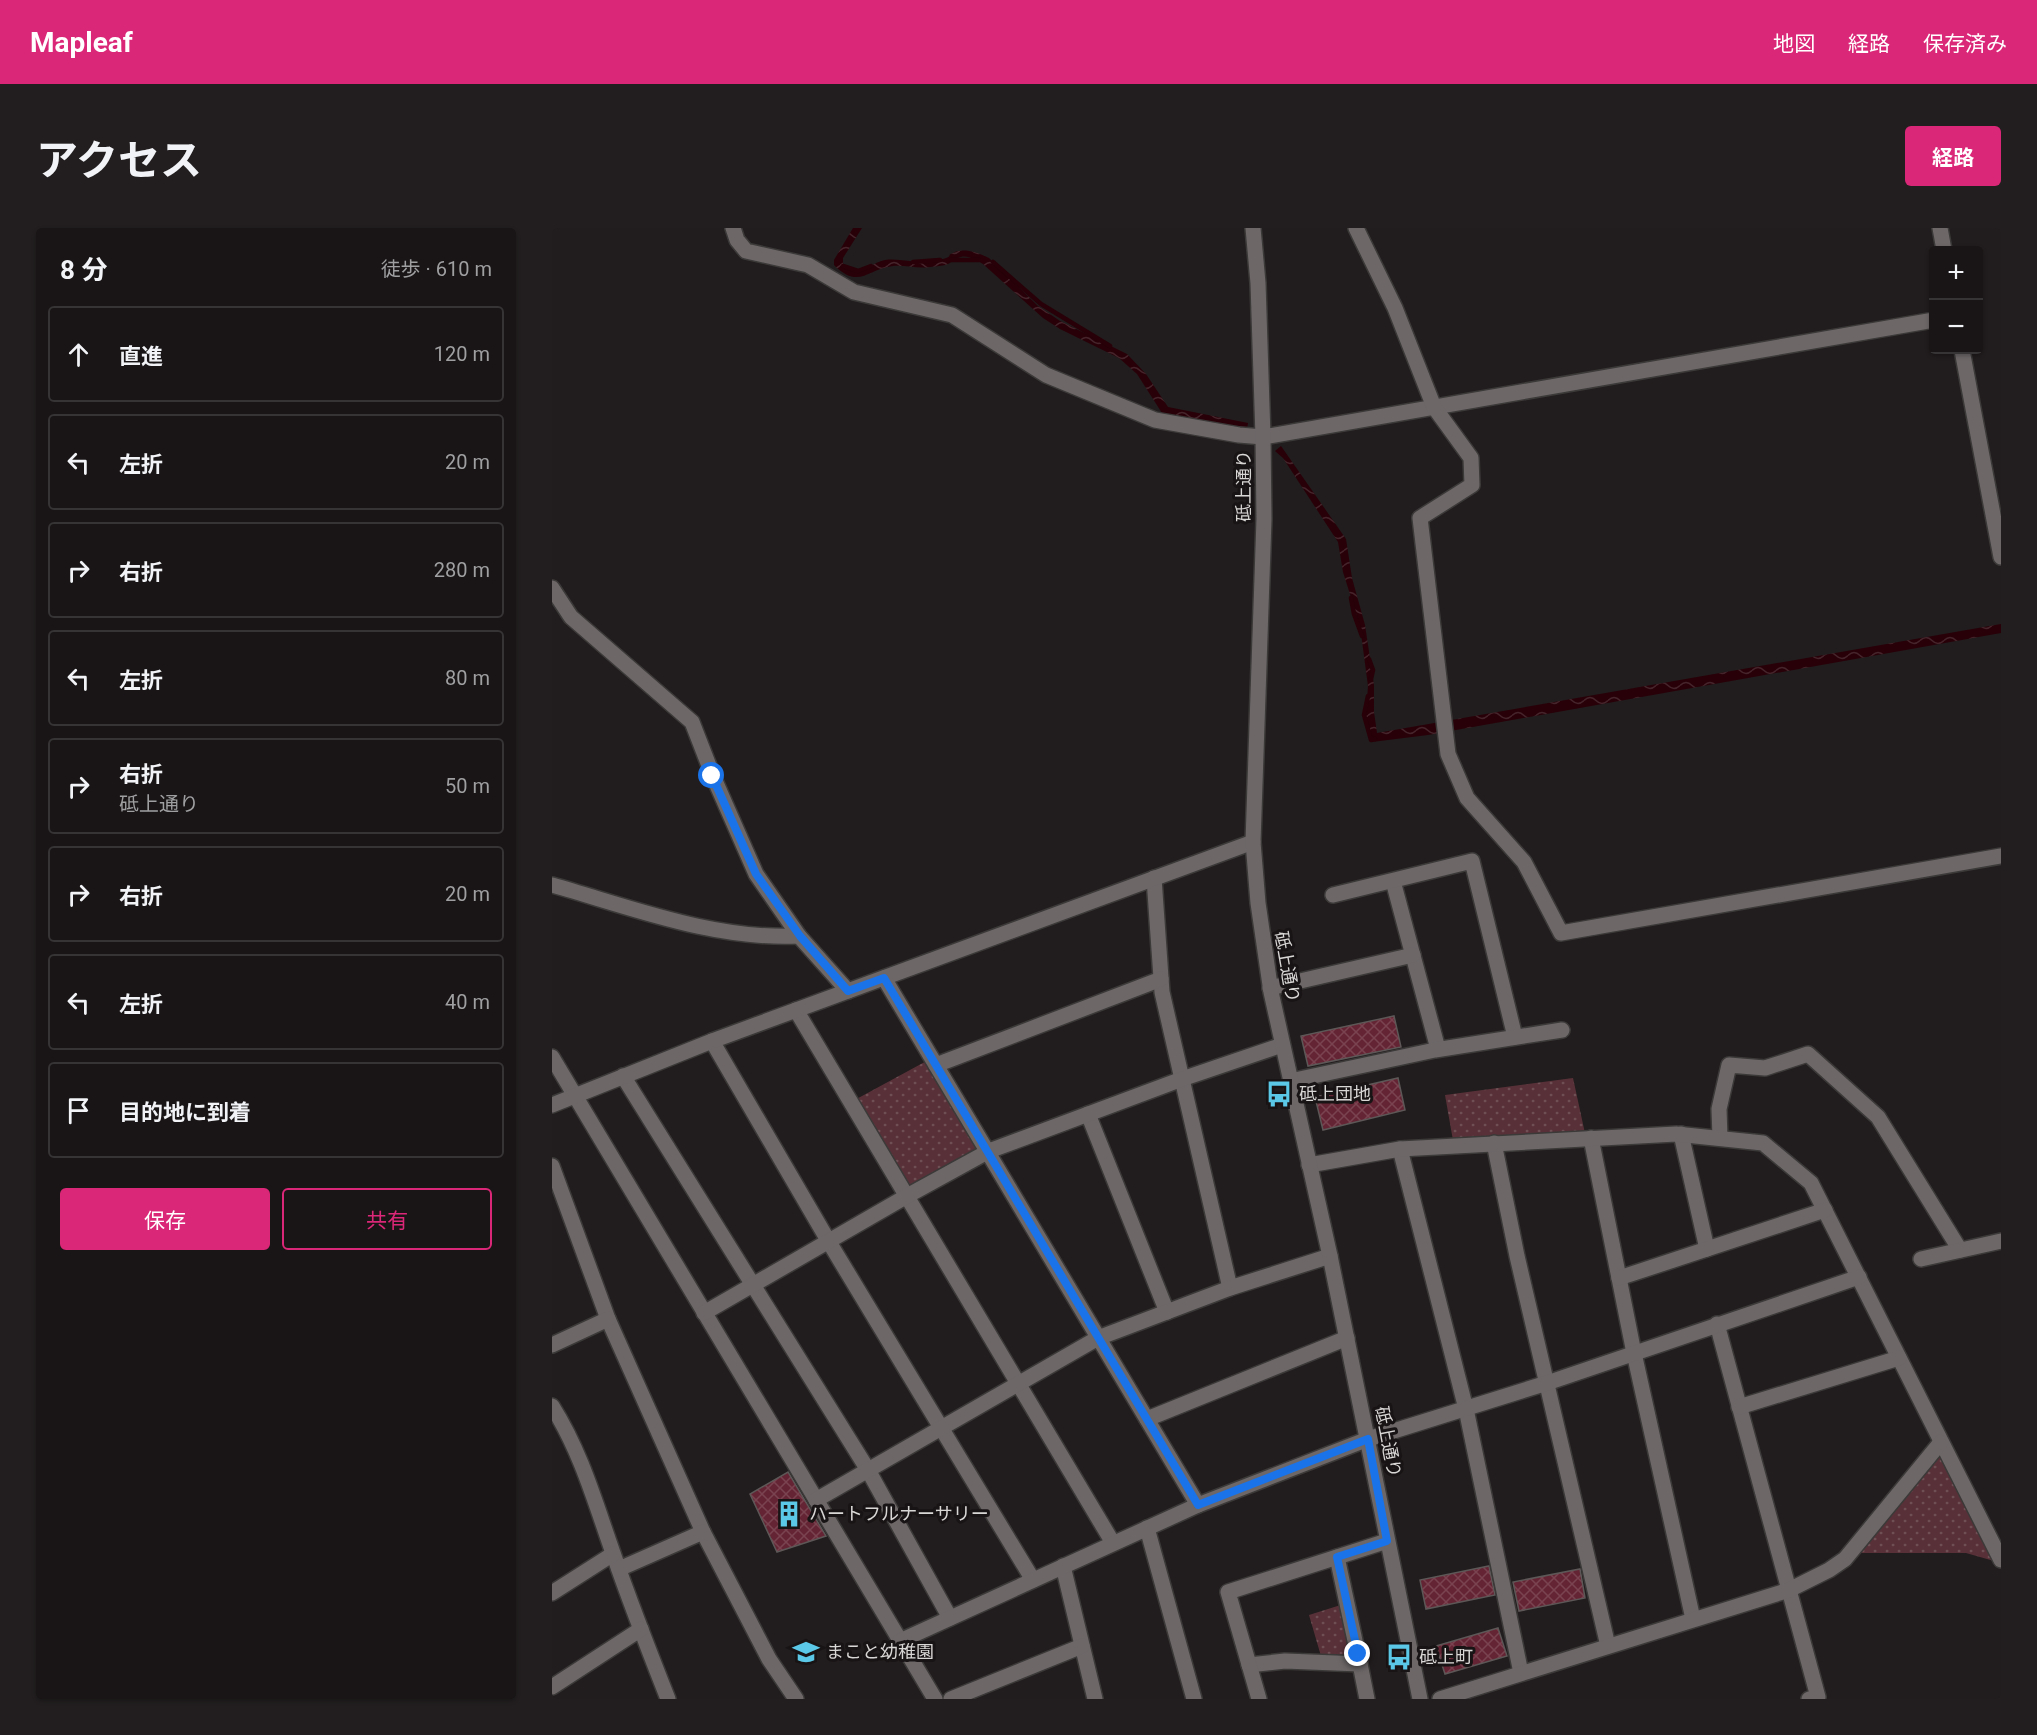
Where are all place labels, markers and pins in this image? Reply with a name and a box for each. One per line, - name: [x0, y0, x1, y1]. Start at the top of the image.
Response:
- bus stop icon: 砥上団地: [1264, 1079, 1294, 1109]
- place label: 砥上団地: [1299, 1083, 1371, 1104]
- building icon: ハートフルナーサリー: [774, 1499, 804, 1529]
- place label: ハートフルナーサリー: [809, 1503, 989, 1524]
- school or university icon: まこと幼稚園: [791, 1637, 821, 1667]
- place label: まこと幼稚園: [826, 1641, 934, 1662]
- bus stop icon: 砥上町: [1384, 1642, 1414, 1672]
- place label: 砥上町: [1419, 1646, 1473, 1667]

